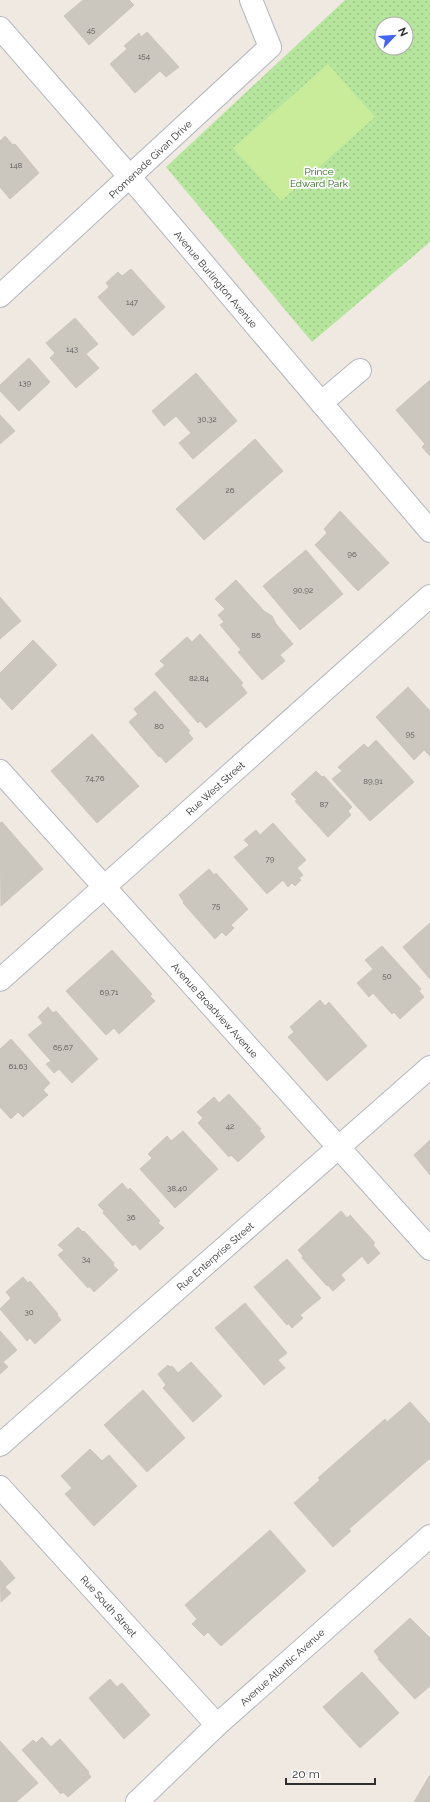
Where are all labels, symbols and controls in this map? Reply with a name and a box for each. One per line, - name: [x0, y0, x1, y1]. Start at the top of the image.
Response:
- north arrow: [374, 16, 414, 56]
- house number: 45: [87, 25, 96, 35]
- text: N: [395, 25, 410, 39]
- house number: 154: [138, 51, 151, 61]
- street label: Promenade Givan Drive: [107, 118, 194, 200]
- house number: 148: [10, 160, 23, 170]
- park label: Prince Edward Park: [290, 166, 349, 189]
- street label: Avenue Burlington Avenue: [172, 229, 259, 330]
- house number: 147: [126, 297, 139, 307]
- house number: 143: [66, 344, 78, 354]
- house number: 139: [19, 378, 32, 388]
- house number: 30,32: [197, 414, 217, 424]
- house number: 26: [226, 485, 235, 495]
- house number: 96: [347, 549, 357, 559]
- house number: 90,92: [293, 585, 313, 595]
- house number: 86: [251, 630, 261, 640]
- house number: 82,84: [189, 673, 210, 683]
- house number: 80: [154, 721, 164, 731]
- house number: 95: [405, 729, 415, 739]
- street label: Rue West Street: [184, 759, 247, 817]
- house number: 74,76: [86, 773, 105, 783]
- house number: 89,91: [363, 776, 383, 786]
- house number: 87: [319, 799, 329, 809]
- house number: 79: [266, 854, 275, 864]
- house number: 75: [212, 901, 221, 911]
- street label: Avenue Broadview Avenue: [169, 961, 260, 1060]
- house number: 50: [382, 971, 392, 981]
- house number: 69,71: [100, 987, 119, 997]
- house number: 65,67: [53, 1042, 74, 1052]
- house number: 61,63: [8, 1061, 28, 1071]
- house number: 42: [226, 1121, 234, 1131]
- house number: 38,40: [167, 1183, 187, 1193]
- house number: 36: [126, 1212, 136, 1222]
- street label: Rue Enterprise Street: [175, 1220, 256, 1293]
- house number: 34: [82, 1254, 91, 1264]
- house number: 30: [24, 1307, 34, 1317]
- street label: Rue South Street: [78, 1574, 139, 1640]
- street label: Avenue Atlantic Avenue: [238, 1627, 327, 1708]
- scale bar: [286, 1760, 375, 1786]
- text: 20 m: [292, 1767, 320, 1781]

